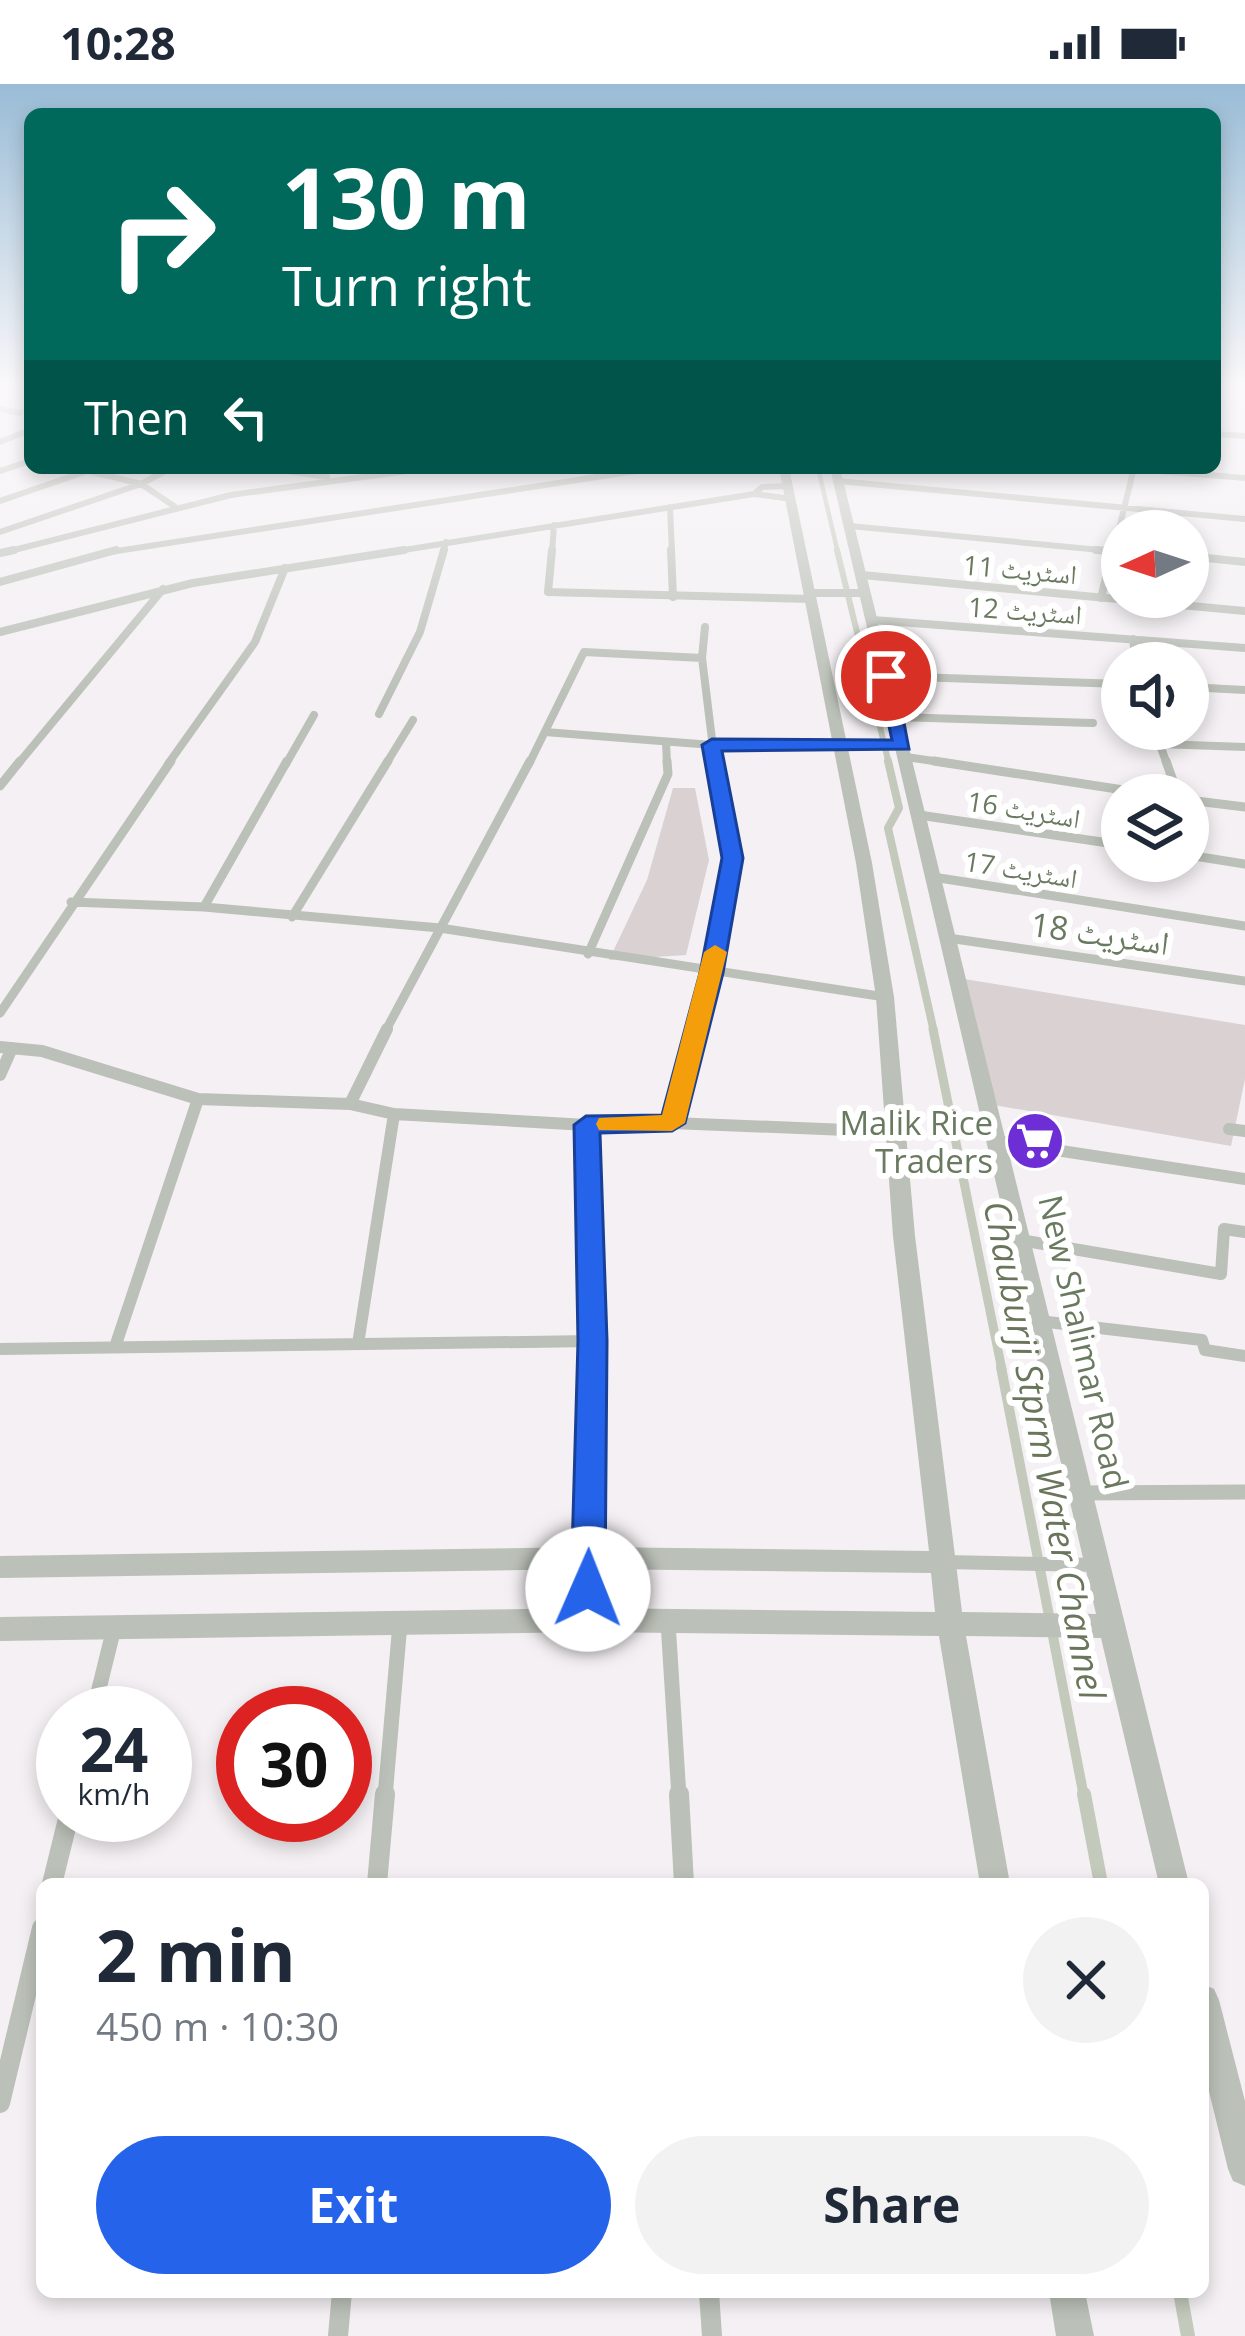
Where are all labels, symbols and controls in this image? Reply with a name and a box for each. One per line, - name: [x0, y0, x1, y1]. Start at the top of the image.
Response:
- text: 10:28: [60, 12, 176, 73]
- text: 130 m: [282, 139, 530, 254]
- icon: right: [84, 156, 240, 312]
- text: Turn right: [282, 248, 531, 322]
- icon: left: [213, 384, 279, 450]
- text: Then: [84, 387, 189, 448]
- north arrow: [1101, 510, 1209, 618]
- map controls: [1101, 510, 1209, 882]
- street label: اسٹریٹ 11: [962, 546, 1078, 592]
- street label: اسٹریٹ 12: [967, 588, 1083, 632]
- pin: [835, 625, 937, 727]
- button: sound: [1101, 642, 1209, 750]
- icon: arrive: [853, 643, 919, 709]
- button: layers: [1101, 774, 1209, 882]
- street label: اسٹریٹ 16: [965, 782, 1083, 836]
- street label: اسٹریٹ 17: [962, 842, 1080, 896]
- street label: اسٹریٹ 18: [1028, 901, 1172, 965]
- place label: Malik Rice Traders: [839, 1100, 993, 1183]
- supermarket icon: Malik Rice Traders: [1004, 1110, 1066, 1172]
- street label: New Shalimar Road: [1028, 1191, 1140, 1493]
- water label: Chauburji Stprm Water Channel: [973, 1196, 1118, 1705]
- position arrow: [525, 1526, 651, 1652]
- speed limit sign: 30: [216, 1686, 372, 1842]
- text: 24: [80, 1708, 148, 1790]
- text: km/h: [78, 1773, 150, 1814]
- text: 2 min: [96, 1905, 296, 2003]
- button: close: [1023, 1917, 1149, 2043]
- text: 450 m · 10:30: [96, 1999, 339, 2052]
- button: Exit: [96, 2136, 611, 2274]
- button: Share: [635, 2136, 1149, 2274]

